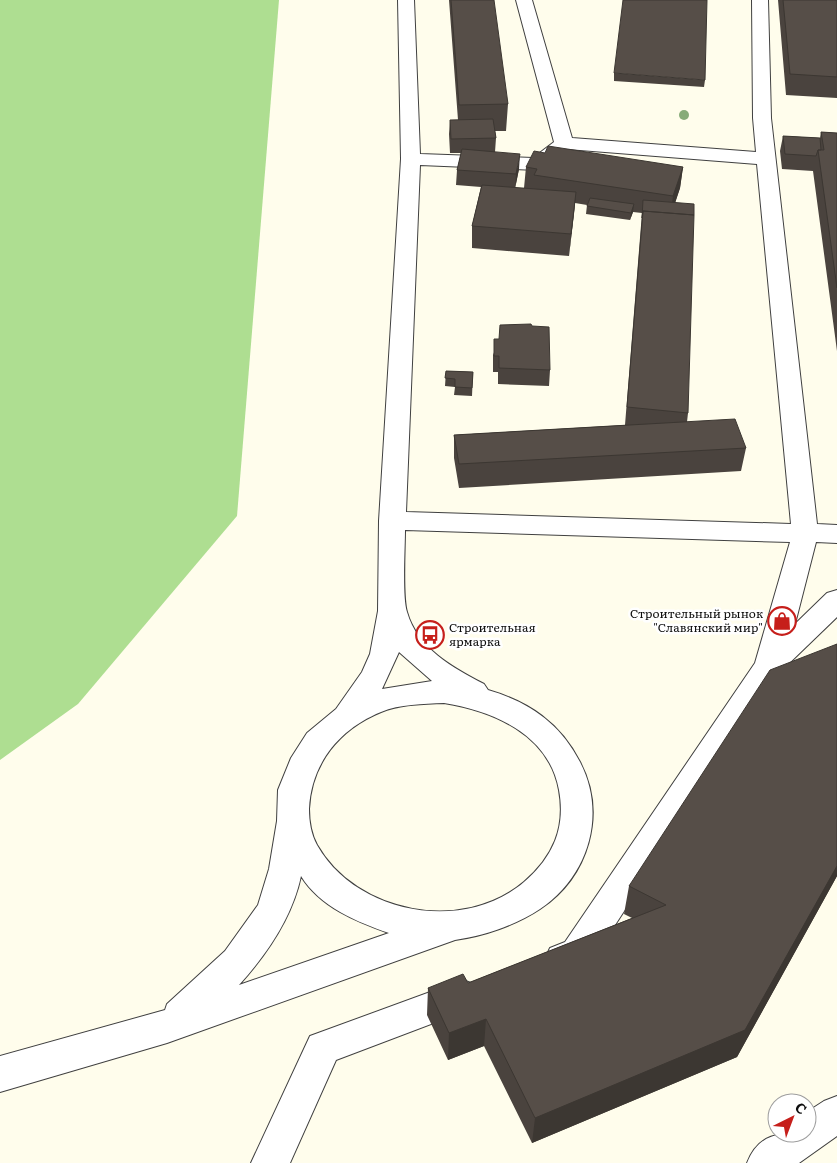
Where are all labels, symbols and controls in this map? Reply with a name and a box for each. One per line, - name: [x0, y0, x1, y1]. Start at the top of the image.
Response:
- place label: Строительный рынок "Славянский мир": [630, 604, 763, 636]
- shop icon: Строительный рынок "Славянский мир": [767, 606, 797, 636]
- place label: Строительная ярмарка: [449, 618, 536, 650]
- bus stop icon: Строительная ярмарка: [415, 620, 445, 650]
- north arrow: [767, 1093, 817, 1143]
- text: С: [791, 1097, 812, 1118]

